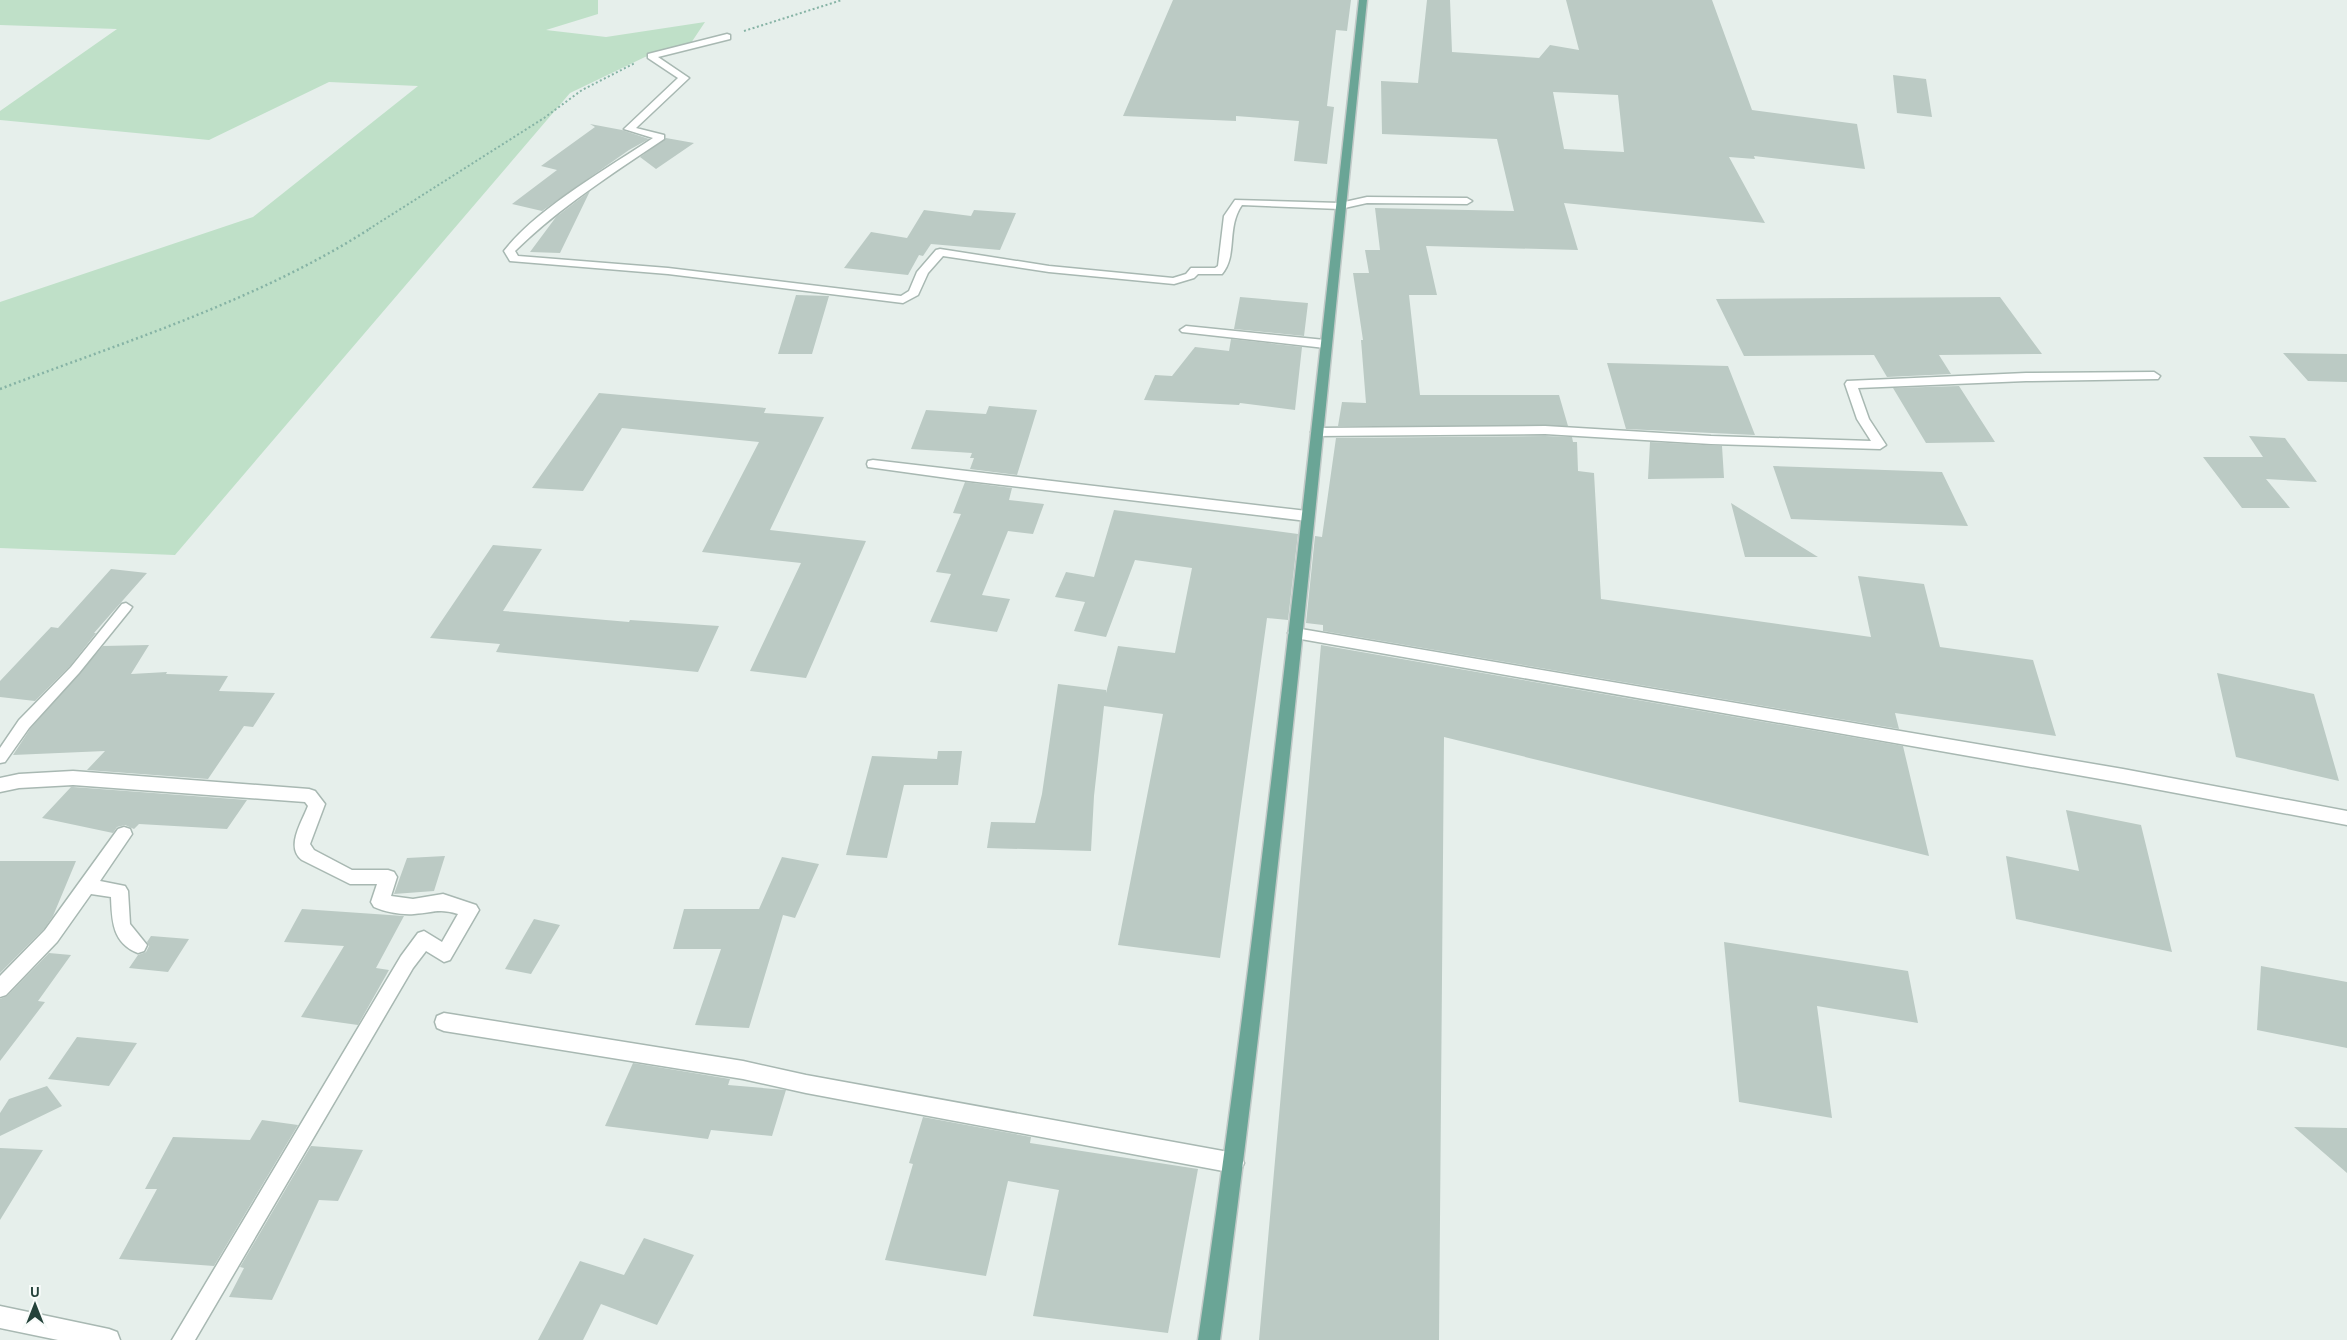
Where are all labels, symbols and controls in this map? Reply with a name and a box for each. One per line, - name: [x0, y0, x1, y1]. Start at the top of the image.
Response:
- north arrow: [10, 1280, 60, 1330]
- text: U: [30, 1284, 40, 1300]

